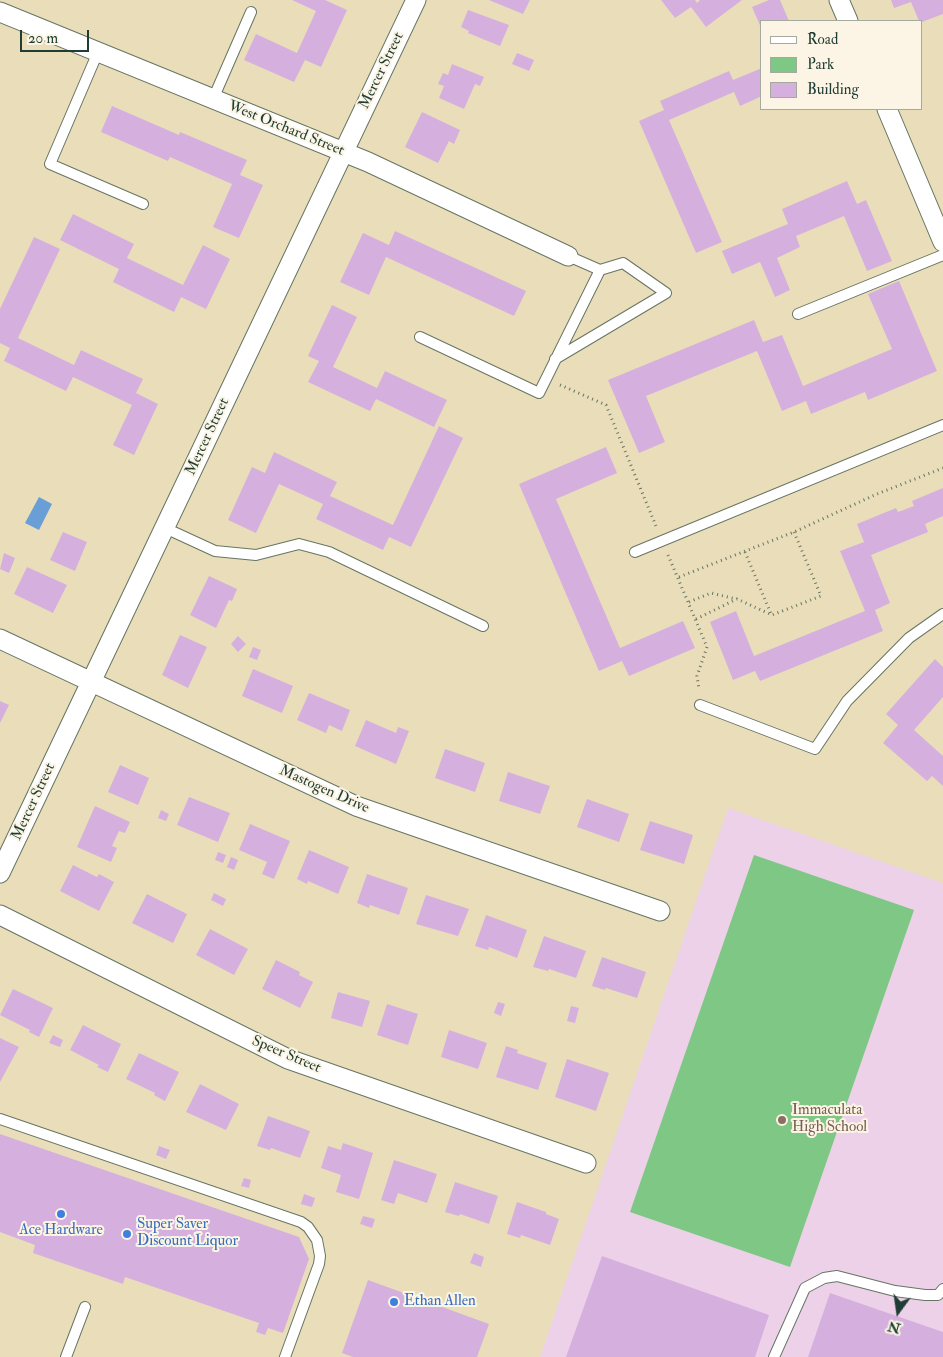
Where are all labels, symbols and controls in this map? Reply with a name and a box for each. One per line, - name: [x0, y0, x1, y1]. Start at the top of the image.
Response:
- scale bar: [22, 20, 91, 52]
- legend: [760, 20, 923, 110]
- text: 20 m: [28, 29, 58, 48]
- street label: Mercer Street: [356, 30, 408, 112]
- text: Road: [807, 30, 838, 49]
- text: Park: [807, 55, 834, 74]
- text: Building: [807, 80, 859, 99]
- street label: West Orchard Street: [225, 98, 347, 160]
- street label: Mercer Street: [182, 395, 234, 479]
- street label: Mercer Street: [8, 760, 60, 844]
- street label: Mastogen Drive: [276, 762, 372, 818]
- street label: Speer Street: [249, 1032, 323, 1078]
- place label: Immaculata High School: [792, 1102, 867, 1137]
- marker: Immaculata High School: [776, 1114, 788, 1126]
- marker: Ace Hardware: [55, 1208, 67, 1220]
- place label: Super Saver Discount Liquor: [137, 1216, 238, 1251]
- place label: Ace Hardware: [19, 1222, 103, 1240]
- marker: Super Saver Discount Liquor: [121, 1228, 133, 1240]
- north arrow: [873, 1287, 923, 1337]
- place label: Ethan Allen: [404, 1293, 476, 1311]
- marker: Ethan Allen: [388, 1296, 400, 1308]
- text: N: [886, 1317, 902, 1337]

